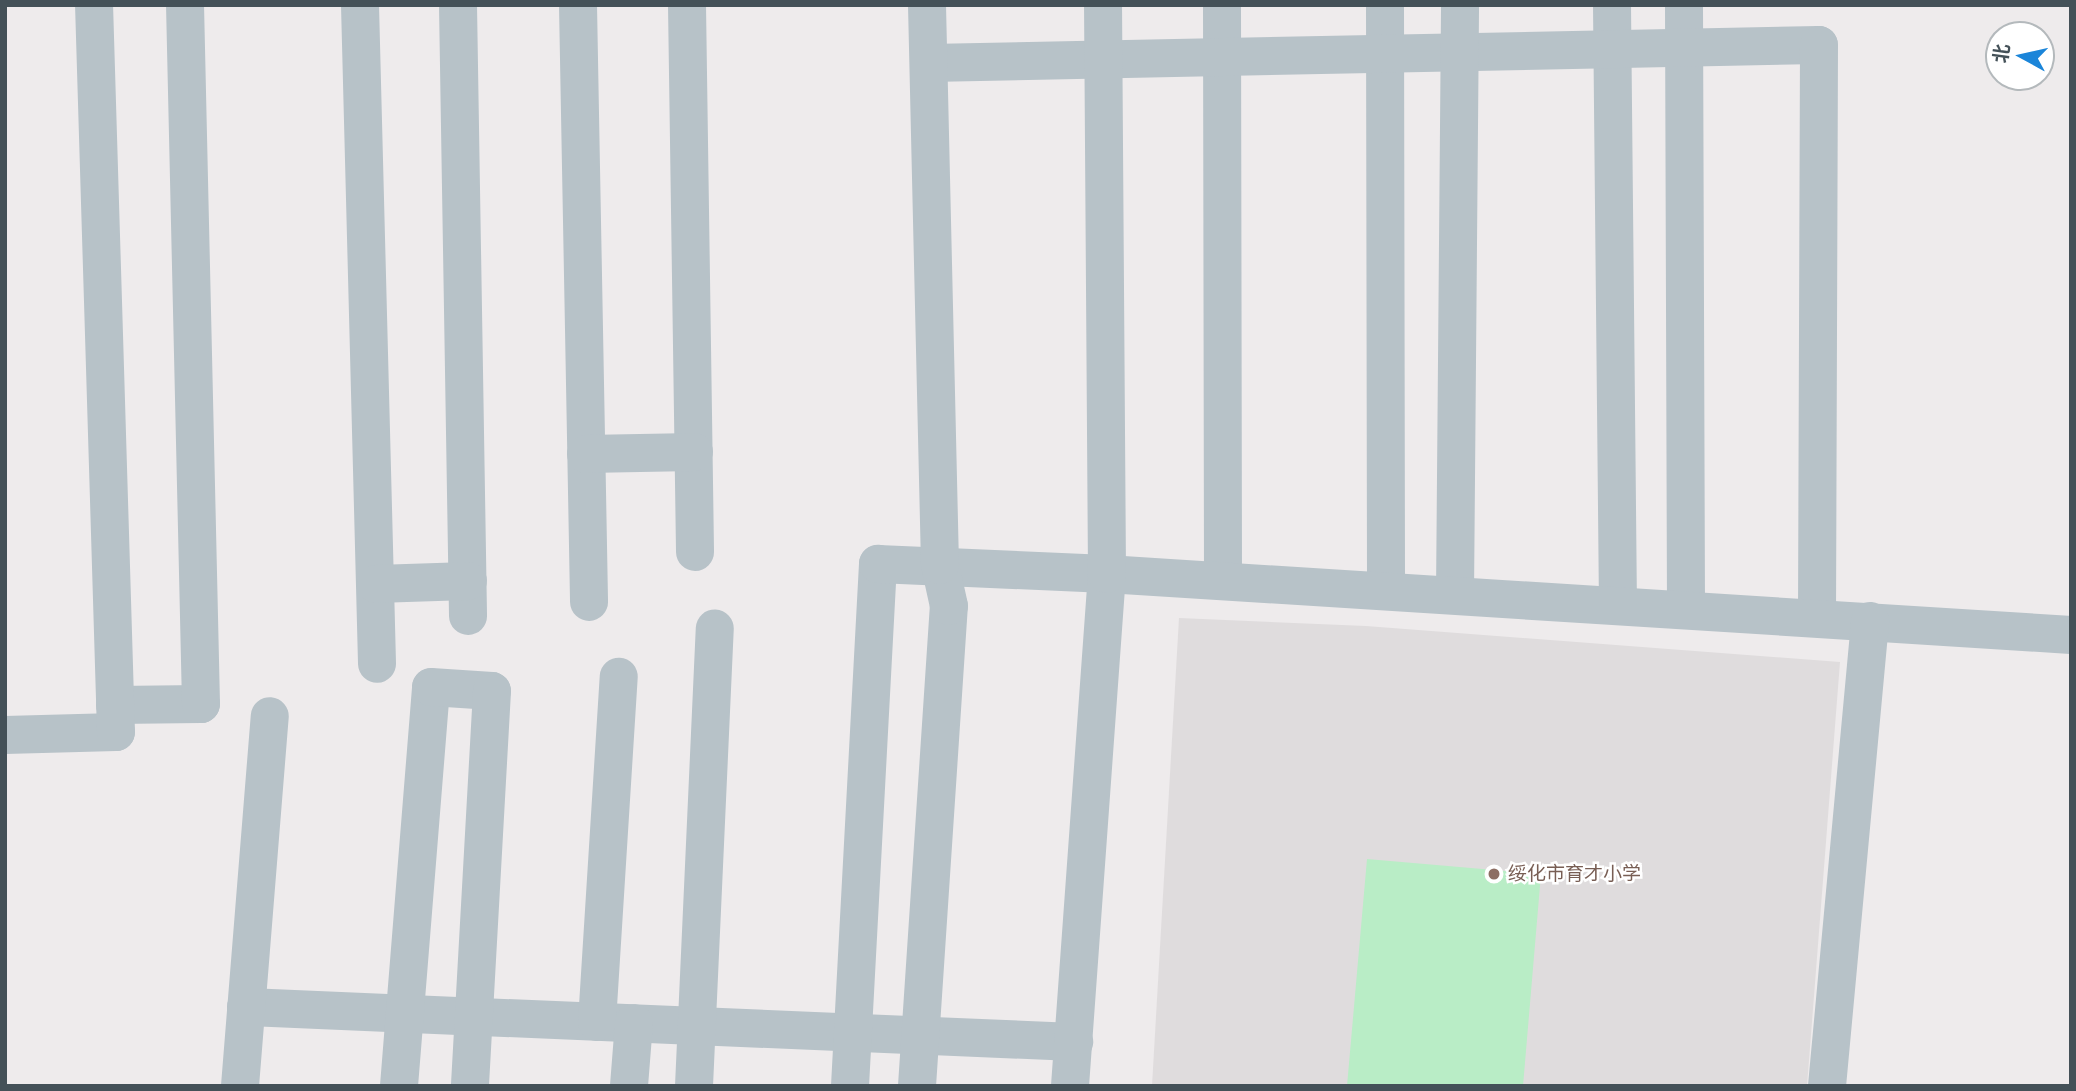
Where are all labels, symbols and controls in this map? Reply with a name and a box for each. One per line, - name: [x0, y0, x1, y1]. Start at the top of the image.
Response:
- north arrow: [1985, 21, 2055, 91]
- text: 北: [1987, 42, 2015, 65]
- place label: 绥化市育才小学: [1508, 863, 1641, 885]
- marker: 绥化市育才小学: [1486, 866, 1502, 882]

